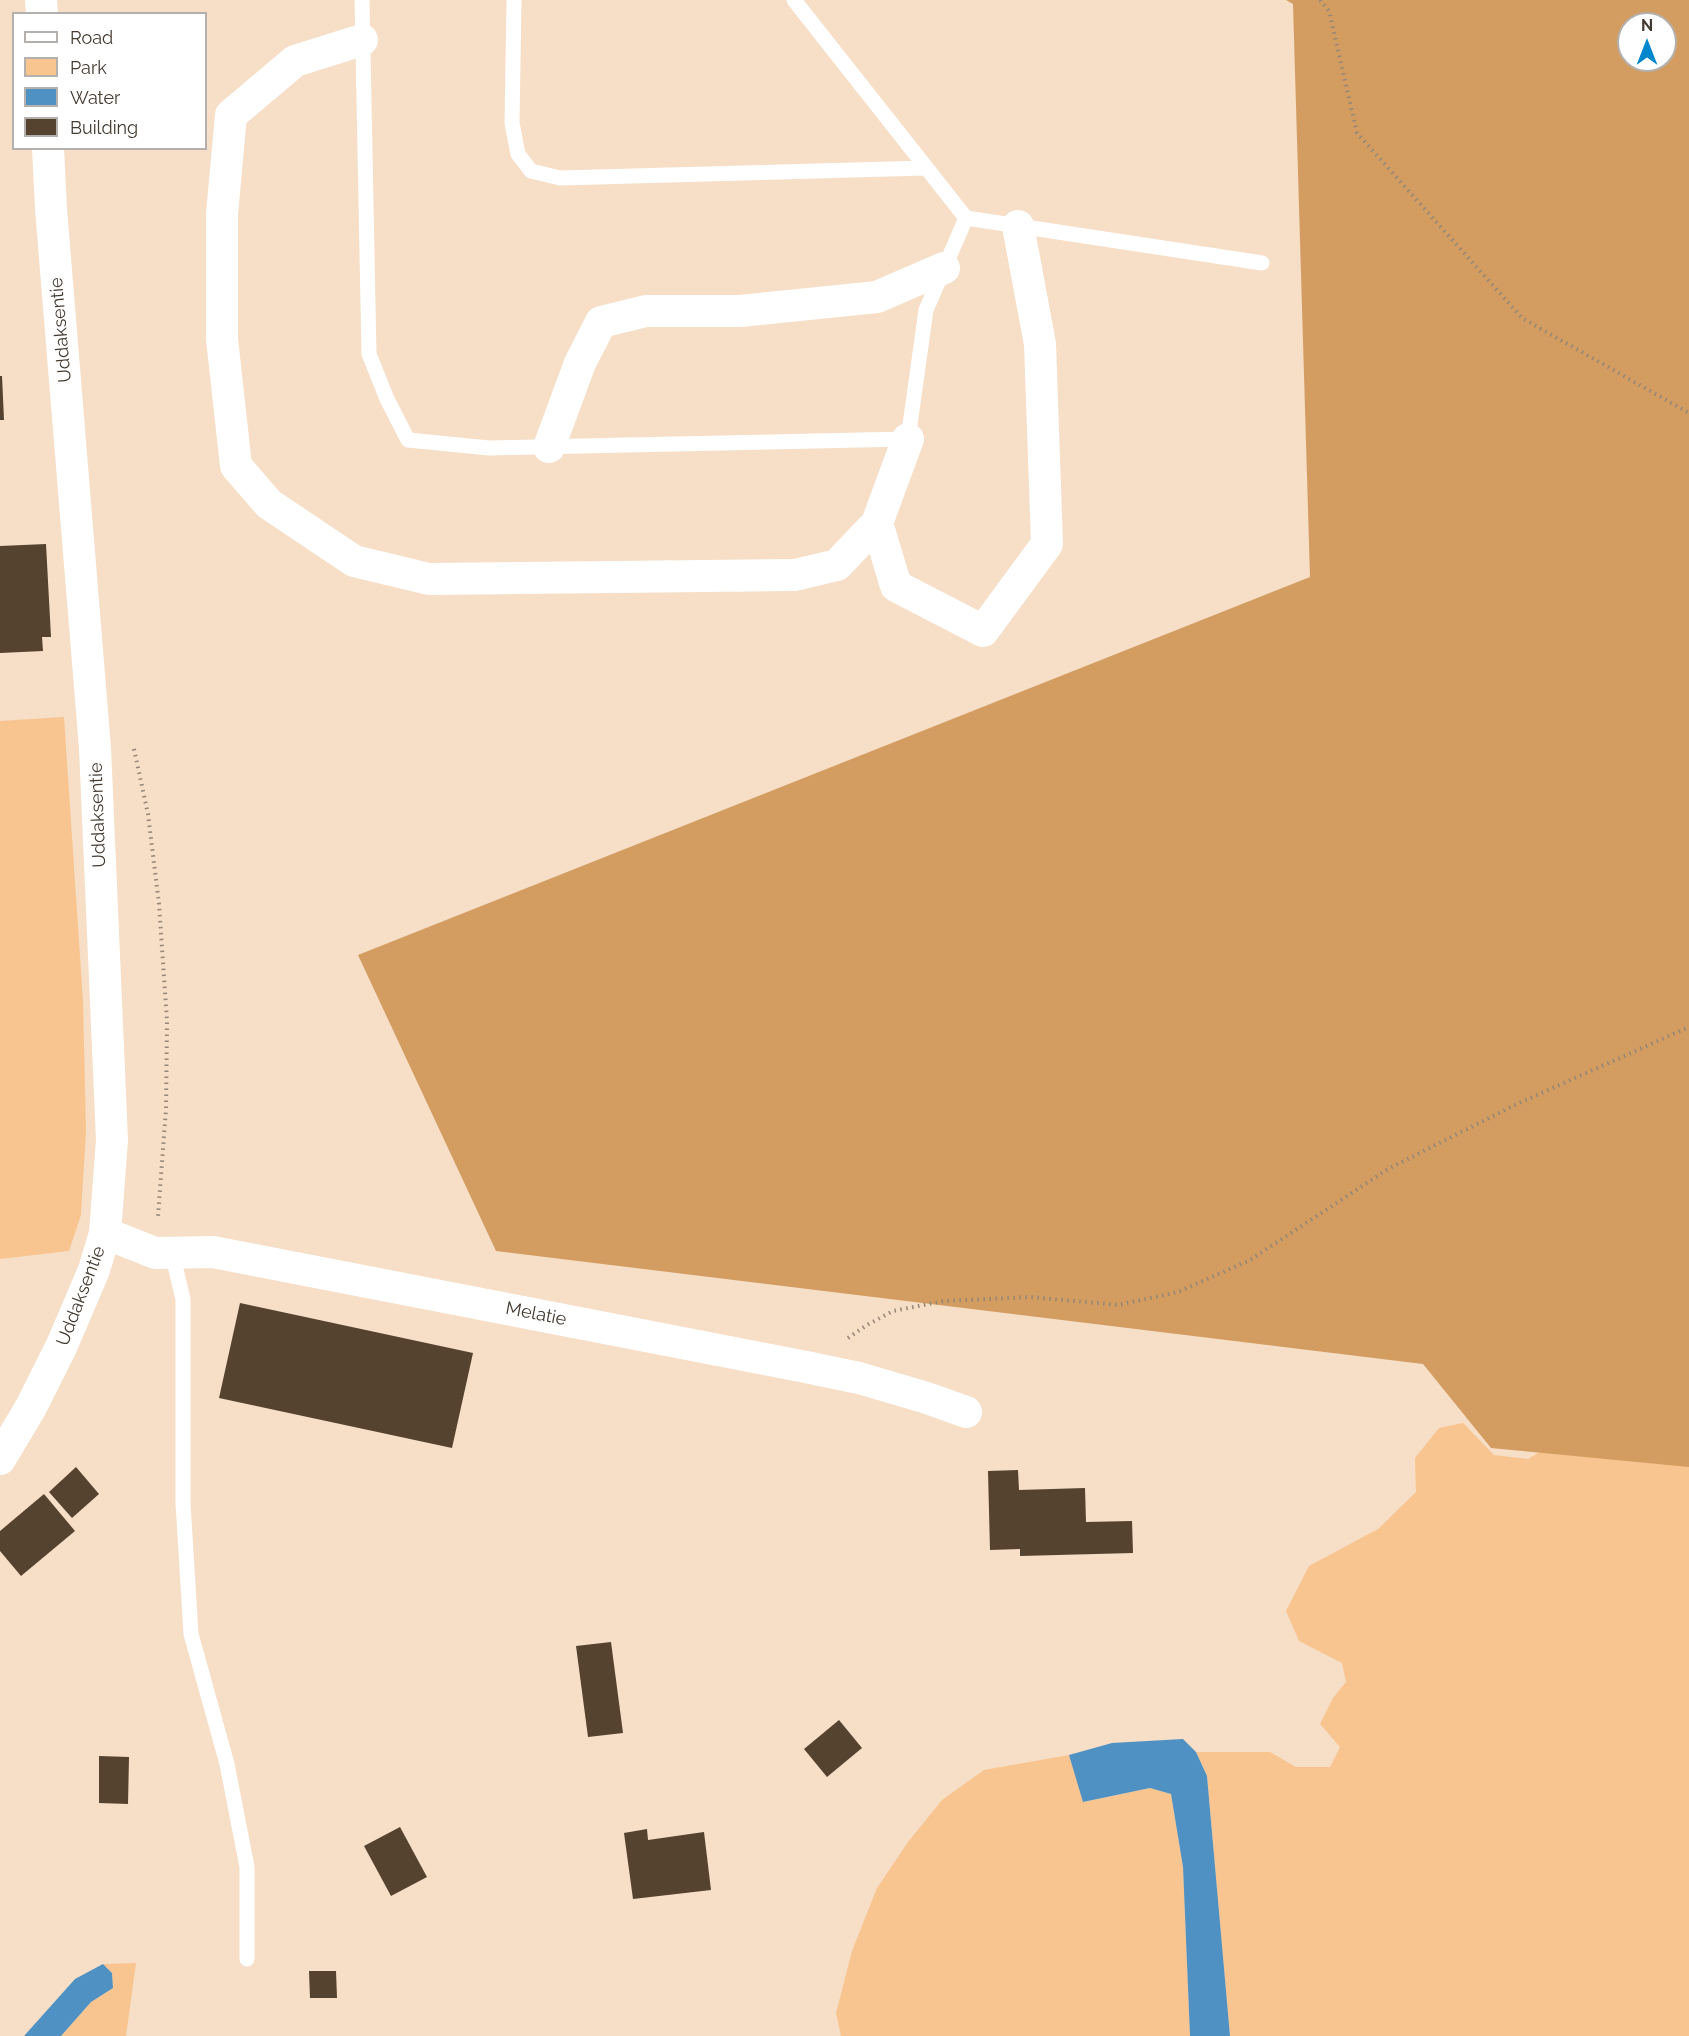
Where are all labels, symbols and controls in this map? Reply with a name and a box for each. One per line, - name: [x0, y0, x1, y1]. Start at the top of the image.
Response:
- legend: [12, 12, 207, 150]
- north arrow: [1617, 12, 1677, 72]
- text: N: [1641, 16, 1653, 35]
- text: Road: [70, 27, 113, 48]
- text: Park: [70, 57, 107, 78]
- text: Water: [70, 87, 120, 108]
- text: Building: [70, 117, 138, 138]
- street label: Uddaksentie: [46, 277, 76, 383]
- street label: Uddaksentie: [85, 762, 111, 868]
- street label: Uddaksentie: [52, 1243, 110, 1349]
- street label: Melatie: [504, 1298, 568, 1330]

